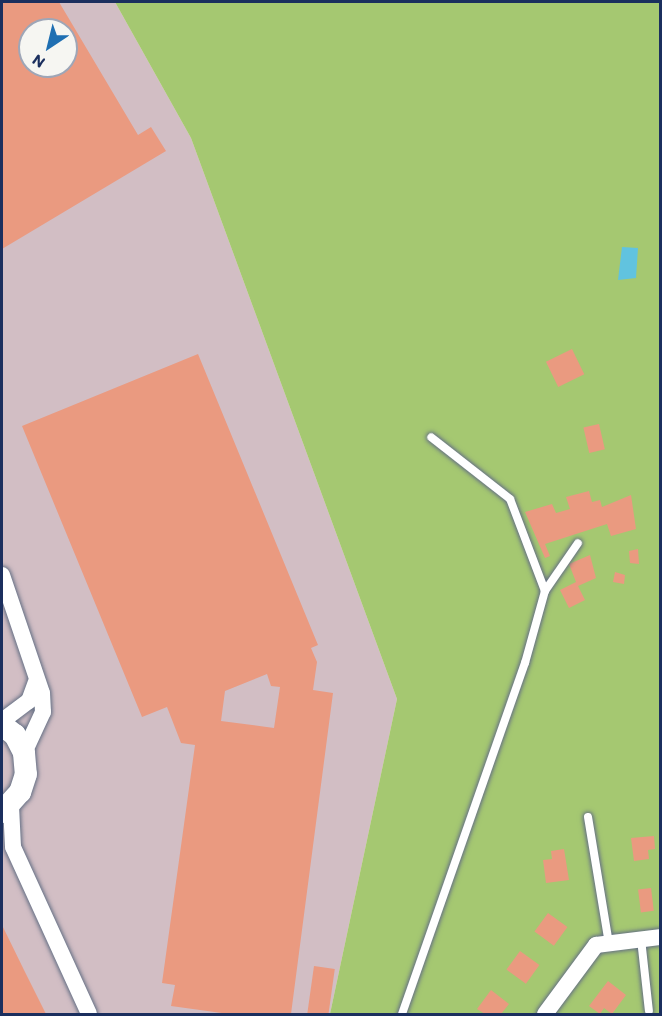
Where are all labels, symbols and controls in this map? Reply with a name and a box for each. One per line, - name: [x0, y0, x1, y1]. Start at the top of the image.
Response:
- north arrow: [18, 18, 78, 78]
- text: N: [29, 51, 48, 72]

